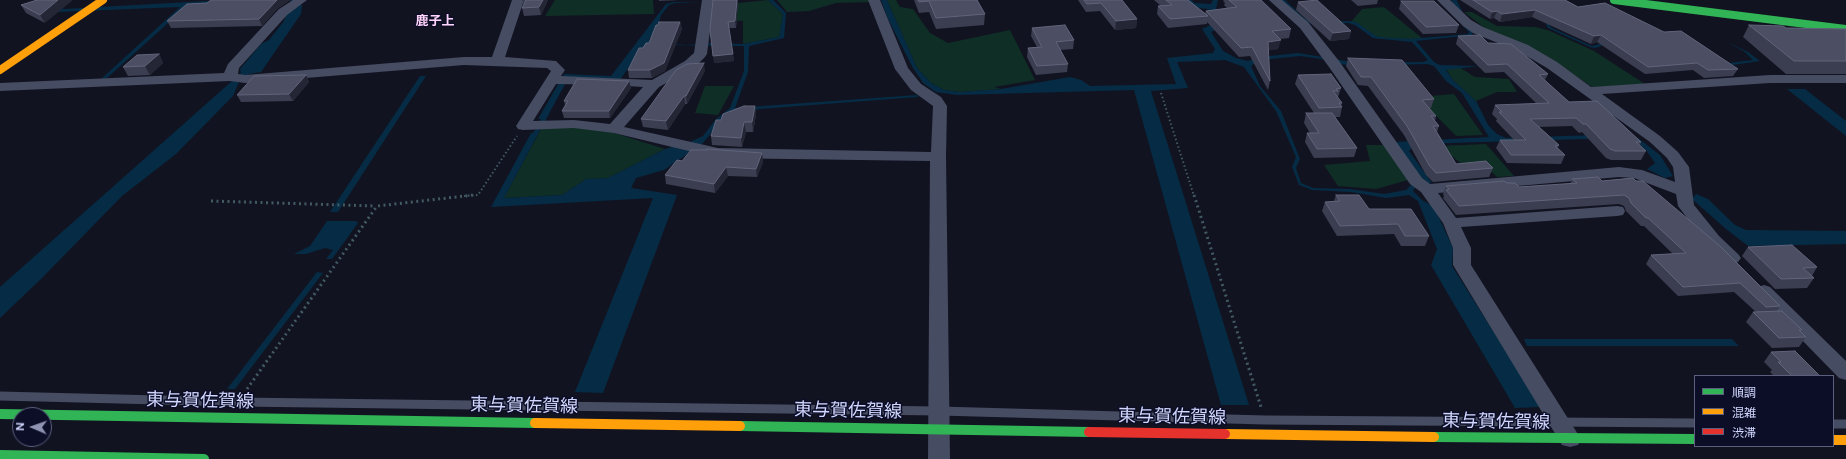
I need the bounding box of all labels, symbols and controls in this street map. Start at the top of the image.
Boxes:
district label: 鹿子上 [416,13,454,29]
legend [1694,375,1834,447]
text: 順調 [1732,386,1756,400]
street label: 東与賀佐賀線 [146,389,254,413]
street label: 東与賀佐賀線 [470,394,578,418]
street label: 東与賀佐賀線 [794,399,902,423]
street label: 東与賀佐賀線 [1118,405,1226,429]
text: 混雑 [1732,406,1756,420]
north arrow [12,407,52,447]
street label: 東与賀佐賀線 [1442,410,1550,434]
text: N [14,422,27,431]
text: 渋滞 [1732,426,1756,440]

